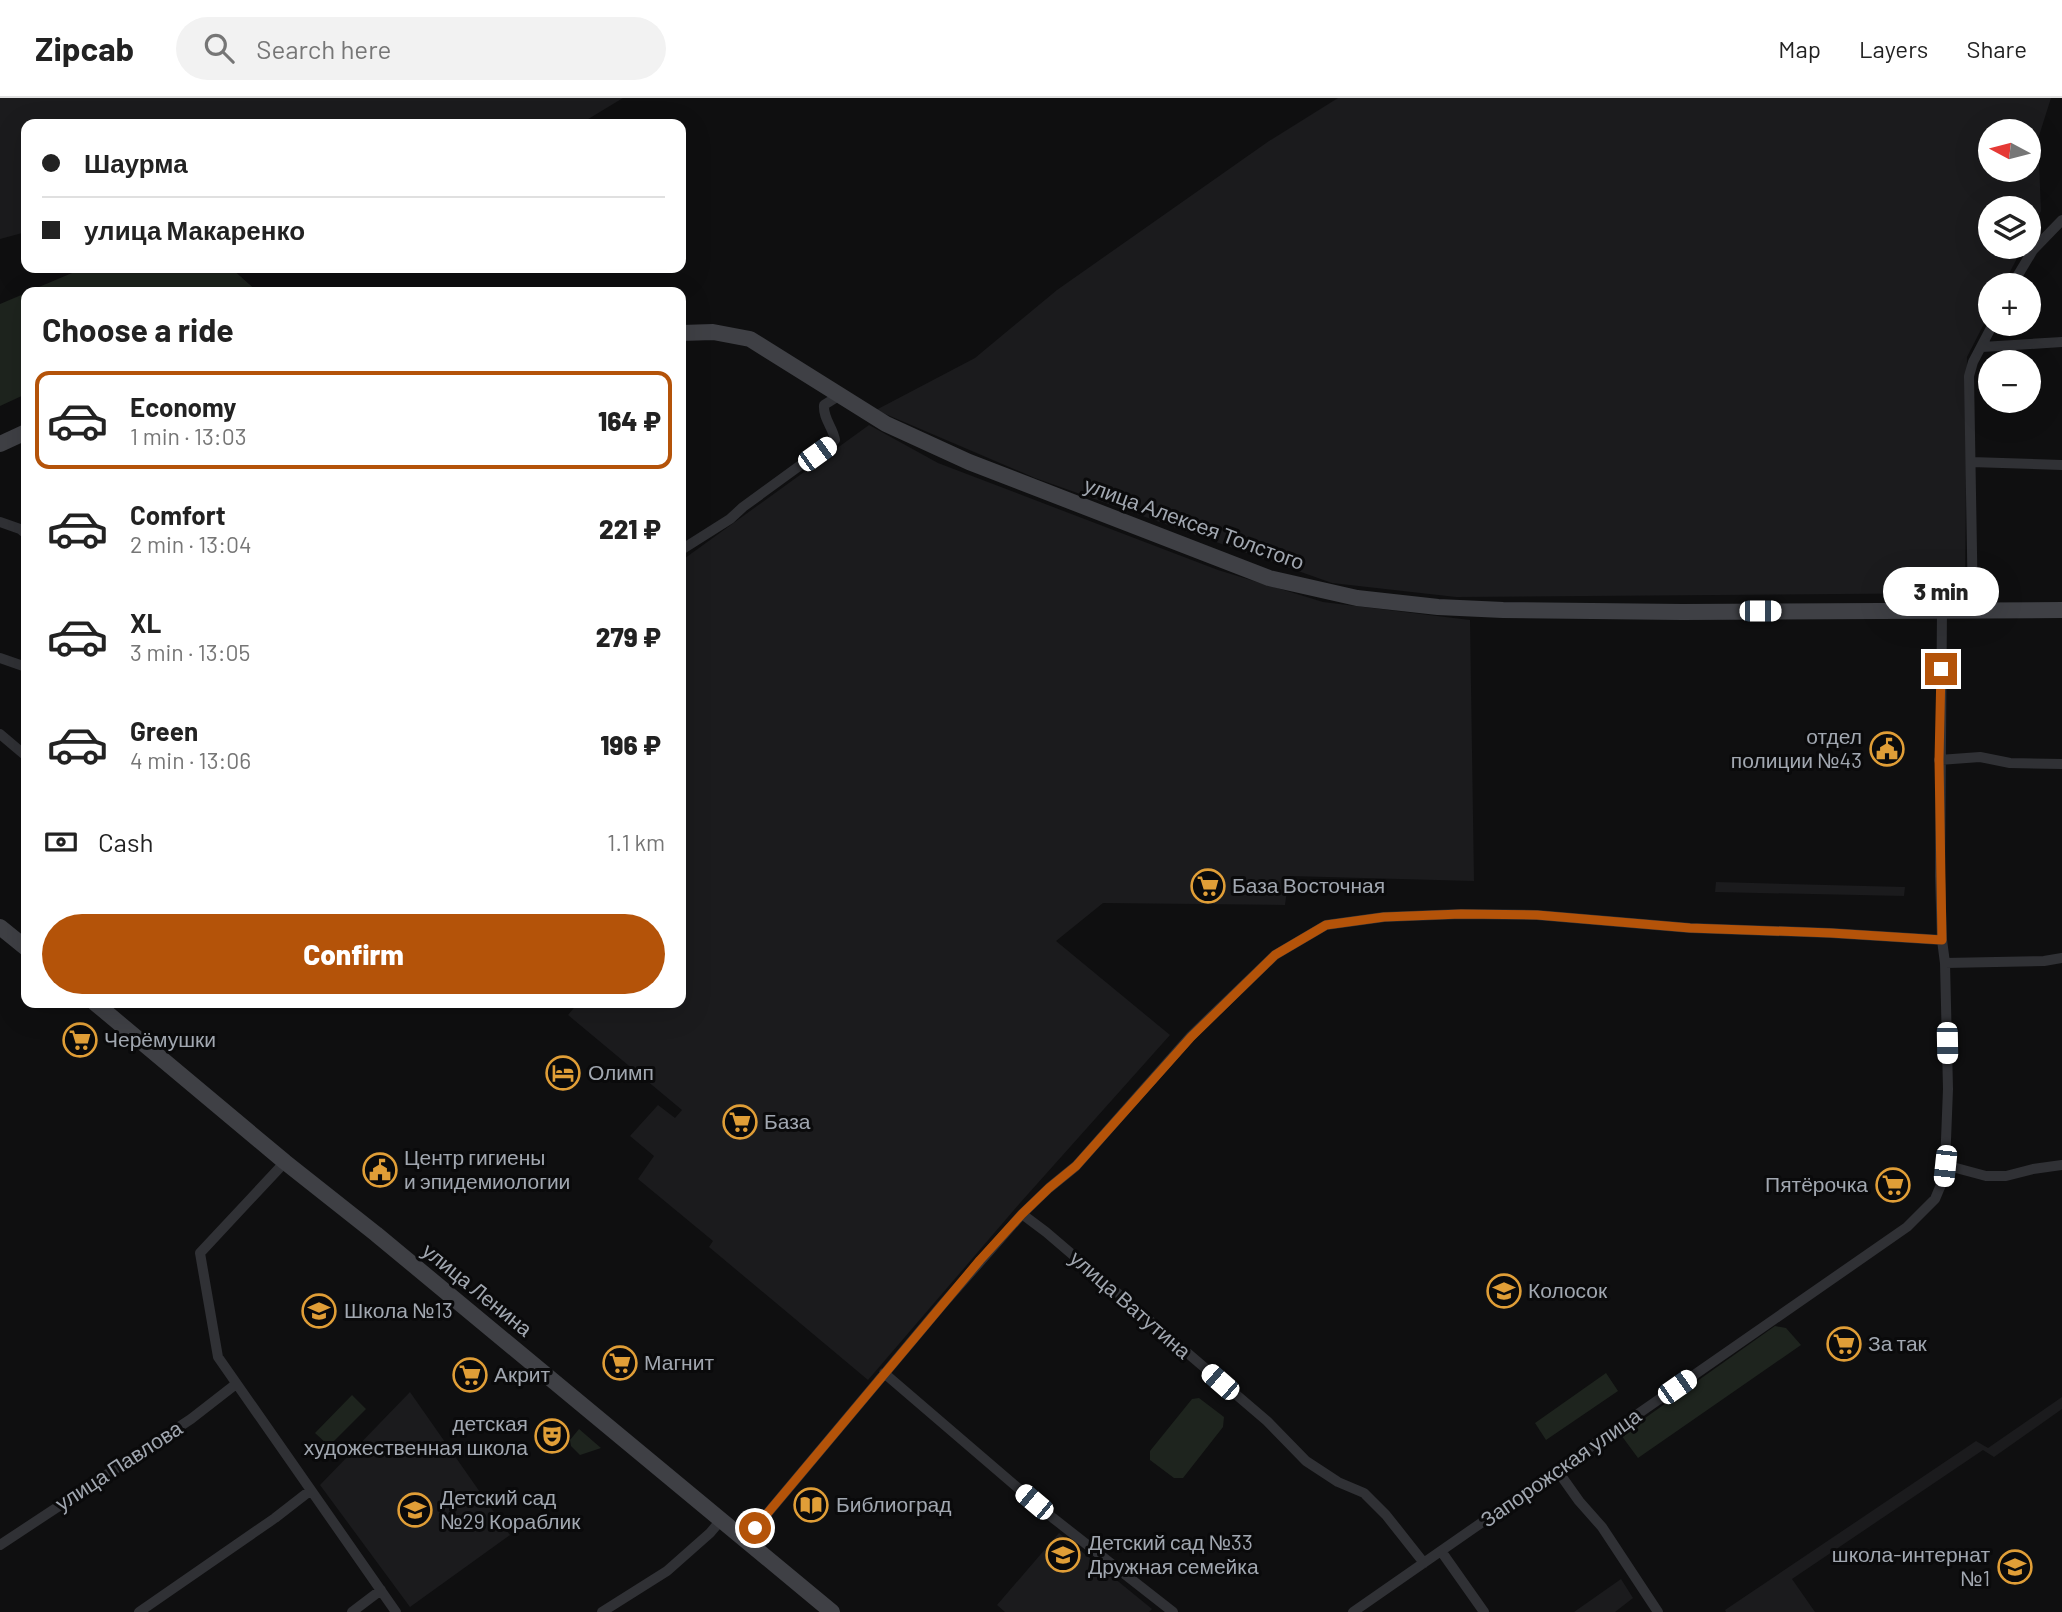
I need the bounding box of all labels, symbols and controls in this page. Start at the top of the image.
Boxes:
search box [176,17,666,80]
text: Zipcab [35,28,134,68]
icon: search [200,29,238,67]
text: Search here [256,33,391,64]
text: Map [1778,34,1821,63]
text: Layers [1859,34,1928,63]
text: Share [1966,34,2027,63]
north arrow [1978,119,2040,182]
map controls [1978,119,2041,413]
text: Шаурма [84,147,188,178]
button: layers [1978,196,2041,259]
text: улица Макаренко [84,214,305,245]
button: + [1978,273,2041,336]
text: Choose a ride [42,310,234,348]
button: − [1978,350,2041,413]
icon: car [46,389,109,452]
text: Economy [130,391,236,422]
text: 164 ₽ [598,405,661,436]
text: 1 min · 13:03 [130,422,247,450]
car [794,433,841,475]
street label: улица Алексея Толстого [1081,471,1308,574]
icon: car [46,497,109,560]
text: Comfort [130,499,226,530]
text: 221 ₽ [599,513,661,544]
text: 2 min · 13:04 [130,530,252,558]
callout: 3 min [1883,568,1999,616]
text: 3 min [1913,577,1969,605]
car [1740,601,1782,622]
icon: car [46,605,109,668]
text: XL [130,607,161,638]
text: 279 ₽ [596,621,661,652]
text: 3 min · 13:05 [130,638,250,666]
route end [1925,653,1957,685]
icon: car [46,713,109,776]
text: Green [130,715,198,746]
place label: отдел полиции №43 [1731,723,1862,772]
text: 196 ₽ [600,729,661,760]
public building icon: отдел полиции №43 [1868,730,1906,768]
text: 4 min · 13:06 [130,746,251,774]
icon: cash [42,823,80,861]
text: Cash [98,826,153,857]
text: 1.1 km [607,828,665,856]
supermarket icon: База Восточная [1189,867,1227,905]
place label: База Восточная [1232,872,1385,897]
button: Confirm [42,914,665,994]
supermarket icon: Черёмушки [61,1021,99,1059]
car [1937,1022,1958,1064]
place label: Черёмушки [104,1026,216,1051]
hotel icon: Олимп [544,1054,582,1092]
place label: Олимп [588,1059,654,1084]
supermarket icon: База [721,1103,759,1141]
place label: База [764,1108,811,1133]
place label: Центр гигиены и эпидемиологии [404,1144,570,1193]
car [1933,1144,1958,1188]
public building icon: Центр гигиены и эпидемиологии [361,1151,399,1189]
supermarket icon: Пятёрочка [1874,1166,1912,1204]
place label: Пятёрочка [1765,1171,1868,1196]
street label: улица Ленина [418,1237,538,1341]
street label: улица Ватутина [1065,1245,1197,1363]
school or university icon: Колосок [1485,1272,1523,1310]
place label: Колосок [1528,1277,1608,1302]
school or university icon: Школа №13 [300,1292,338,1330]
place label: Школа №13 [344,1297,453,1322]
supermarket icon: За так [1825,1325,1863,1363]
place label: За так [1868,1330,1928,1355]
supermarket icon: Магнит [601,1344,639,1382]
place label: Магнит [644,1349,714,1374]
supermarket icon: Акрит [451,1356,489,1394]
car [1198,1360,1243,1404]
place label: Акрит [494,1361,551,1386]
car [1654,1366,1701,1408]
street label: Запорожская улица [1475,1402,1645,1531]
place label: детская художественная школа [304,1410,528,1459]
street label: улица Павлова [50,1414,187,1515]
theatre icon: детская художественная школа [533,1417,571,1455]
car [1012,1480,1057,1524]
place label: Детский сад №29 Кораблик [440,1484,581,1533]
library icon: Библиоград [792,1486,830,1524]
school or university icon: Детский сад №29 Кораблик [396,1491,434,1529]
place label: Библиоград [836,1491,952,1516]
route start [739,1512,771,1544]
place label: Детский сад №33 Дружная семейка [1088,1529,1259,1578]
school or university icon: Детский сад №33 Дружная семейка [1044,1536,1082,1574]
place label: школа-интернат №1 [1832,1541,1990,1590]
school or university icon: школа-интернат №1 [1996,1548,2034,1586]

